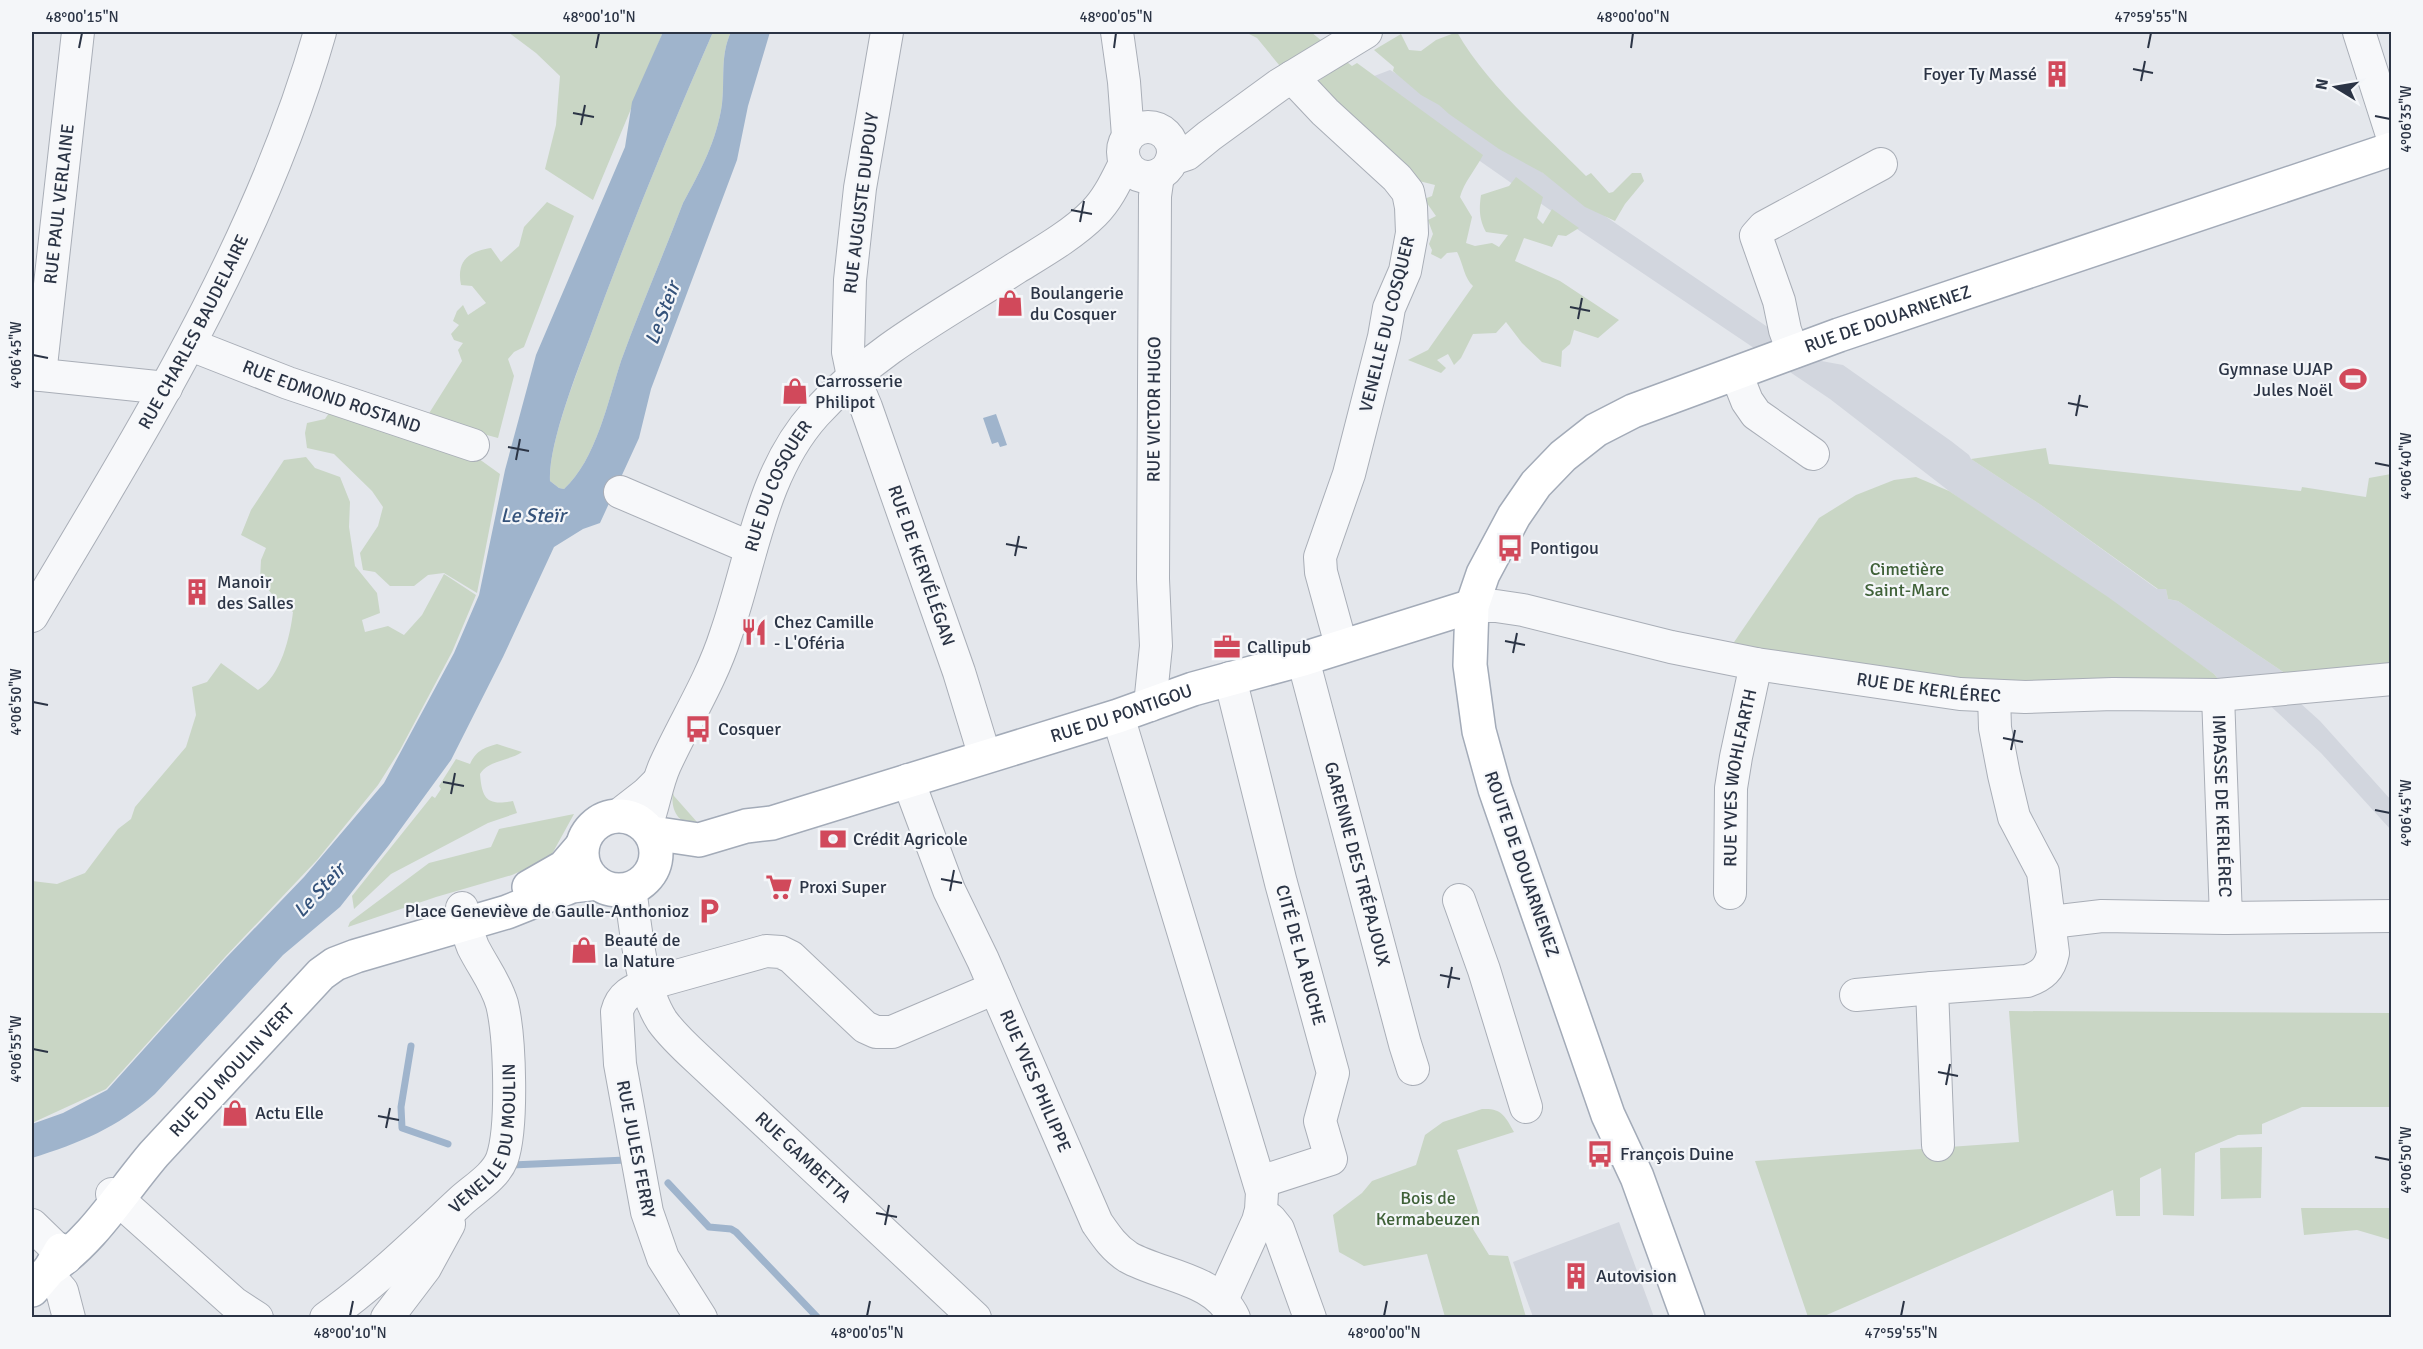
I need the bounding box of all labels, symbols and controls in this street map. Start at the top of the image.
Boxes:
text: 48°00'15"N [45,8,119,26]
text: 48°00'10"N [562,8,636,26]
text: 48°00'05"N [1079,8,1153,26]
text: 48°00'00"N [1596,8,1670,26]
text: 47°59'55"N [2114,8,2188,26]
north arrow [2306,57,2366,117]
building icon: Foyer Ty Massé [2042,59,2072,89]
place label: Foyer Ty Massé [1923,63,2037,85]
text: N [2311,77,2333,92]
text: 4°06'35"W [2397,85,2415,153]
street label: RUE AUGUSTE DUPOUY [839,111,883,295]
street label: RUE PAUL VERLAINE [39,123,79,285]
street label: RUE CHARLES BAUDELAIRE [133,231,253,433]
street label: VENELLE DU COSQUER [1354,234,1420,414]
water label: Le Steir [639,276,687,348]
street label: RUE DE DOUARNENEZ [1801,280,1974,358]
place label: Boulangerie du Cosquer [1030,282,1124,325]
shop icon: Boulangerie du Cosquer [995,288,1025,318]
text: 4°06'45"W [7,321,25,389]
street label: RUE VICTOR HUGO [1143,336,1165,482]
street label: RUE EDMOND ROSTAND [239,355,424,438]
place label: Gymnase UJAP Jules Noël [2218,358,2333,401]
sports icon: Gymnase UJAP Jules Noël [2338,364,2368,394]
place label: Carrosserie Philipot [815,370,903,413]
shop icon: Carrosserie Philipot [780,376,810,406]
street label: RUE DU COSQUER [740,416,817,554]
text: 4°06'40"W [2397,432,2415,500]
street label: RUE DE KERVÉLÉGAN [883,482,960,649]
water label: Le Steïr [500,503,568,528]
bus stop icon: Pontigou [1495,533,1525,563]
place label: Pontigou [1530,537,1599,559]
park label: Cimetière Saint-Marc [1865,558,1949,601]
place label: Manoir des Salles [217,571,294,614]
building icon: Manoir des Salles [182,577,212,607]
place label: Chez Camille - L'Oféria [774,611,874,654]
restaurant icon: Chez Camille - L'Oféria [739,617,769,647]
office icon: Callipub [1212,632,1242,662]
place label: Callipub [1247,636,1311,658]
text: 4°06'50"W [7,668,25,736]
street label: RUE DE KERLÉREC [1855,668,2002,707]
street label: RUE DU PONTIGOU [1048,679,1195,747]
street label: RUE YVES WOHLFARTH [1719,687,1761,867]
bus stop icon: Cosquer [683,714,713,744]
street label: IMPASSE DE KERLÉREC [2208,714,2236,898]
place label: Cosquer [718,718,781,740]
street label: GARENNE DES TRÉPAJOUX [1320,759,1395,969]
street label: ROUTE DE DOUARNENEZ [1480,768,1564,960]
text: 4°06'45"W [2397,779,2415,847]
bank icon: Crédit Agricole [818,824,848,854]
place label: Crédit Agricole [853,828,968,850]
water label: Le Steir [288,856,352,923]
supermarket icon: Proxi Super [764,872,794,902]
place label: Proxi Super [799,876,887,898]
street label: CITÉ DE LA RUCHE [1271,882,1330,1028]
parking icon: Place Geneviève de Gaulle-Anthonioz [694,896,724,926]
place label: Place Geneviève de Gaulle-Anthonioz [405,900,689,922]
place label: Beauté de la Nature [604,929,681,972]
shop icon: Beauté de la Nature [569,935,599,965]
street label: RUE DU MOULIN VERT [165,999,299,1141]
street label: RUE YVES PHILIPPE [995,1006,1076,1156]
text: 4°06'55"W [7,1015,25,1083]
street label: VENELLE DU MOULIN [444,1063,520,1218]
street label: RUE JULES FERRY [612,1078,660,1220]
shop icon: Actu Elle [220,1098,250,1128]
place label: Actu Elle [255,1102,324,1124]
street label: RUE GAMBETTA [751,1107,856,1207]
text: 4°06'50"W [2397,1126,2415,1194]
bus stop icon: François Duine [1585,1139,1615,1169]
place label: François Duine [1620,1143,1734,1165]
park label: Bois de Kermabeuzen [1376,1187,1480,1230]
building icon: Autovision [1561,1261,1591,1291]
place label: Autovision [1596,1265,1677,1287]
text: 48°00'10"N [313,1324,387,1342]
text: 48°00'05"N [830,1324,904,1342]
text: 48°00'00"N [1347,1324,1421,1342]
text: 47°59'55"N [1864,1324,1938,1342]

